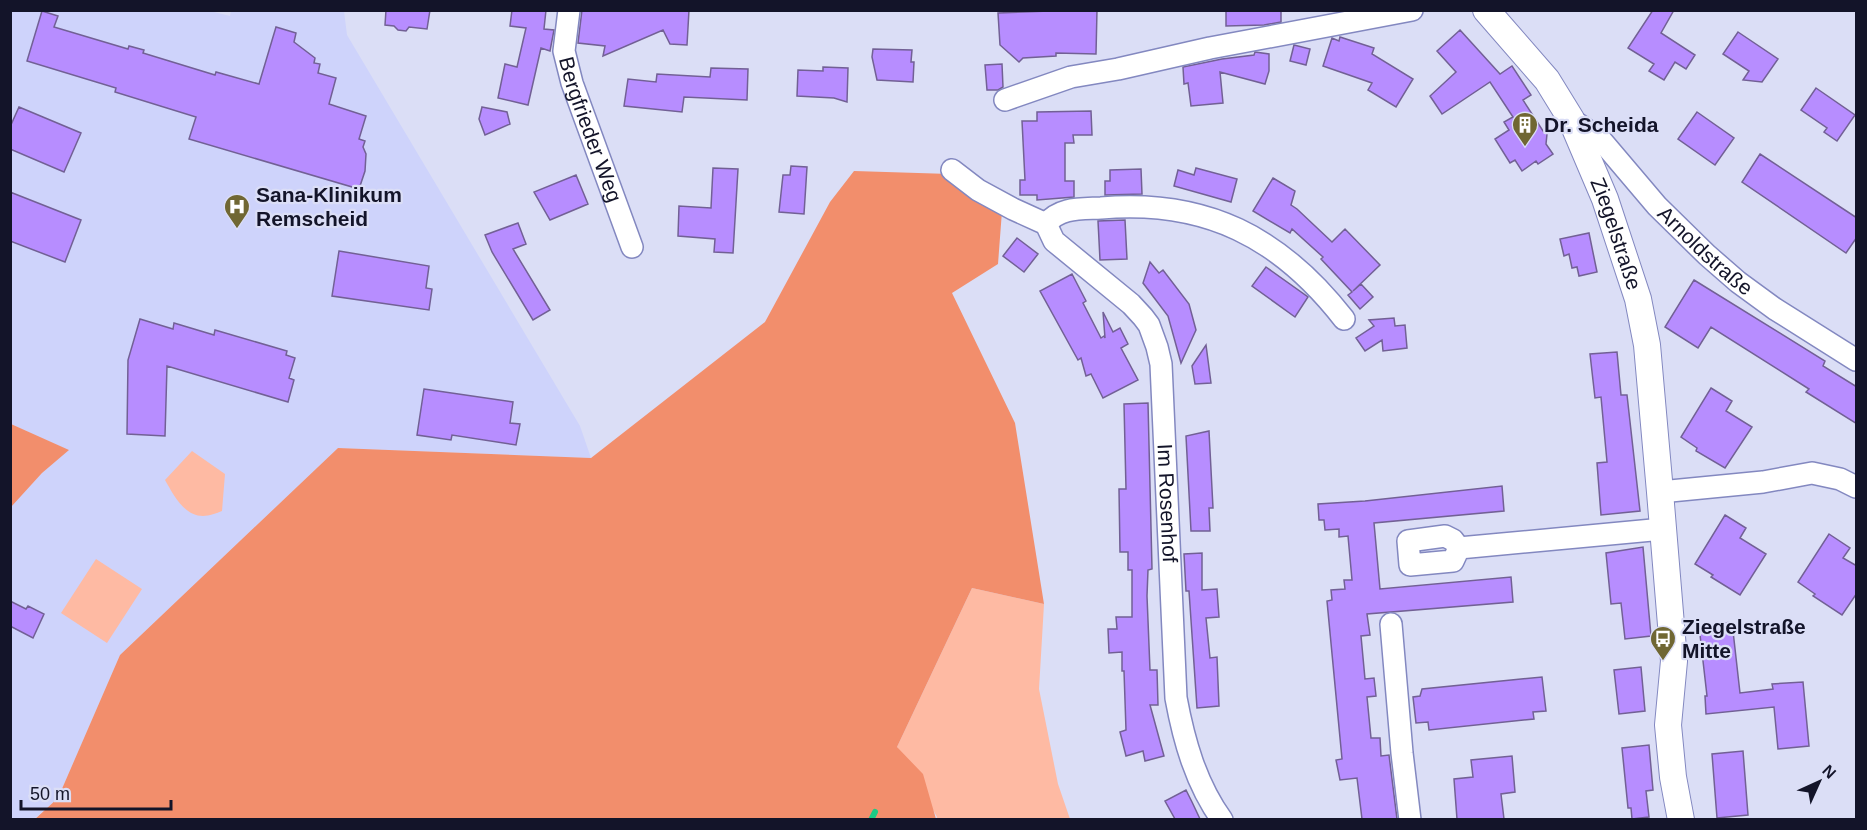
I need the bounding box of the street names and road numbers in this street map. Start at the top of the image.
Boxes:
street label: Bergfrieder Weg [555,54,627,205]
street label: Ziegelstraße [1586,174,1646,292]
street label: Arnoldstraße [1653,201,1757,300]
street label: Im Rosenhof [1154,443,1182,563]

